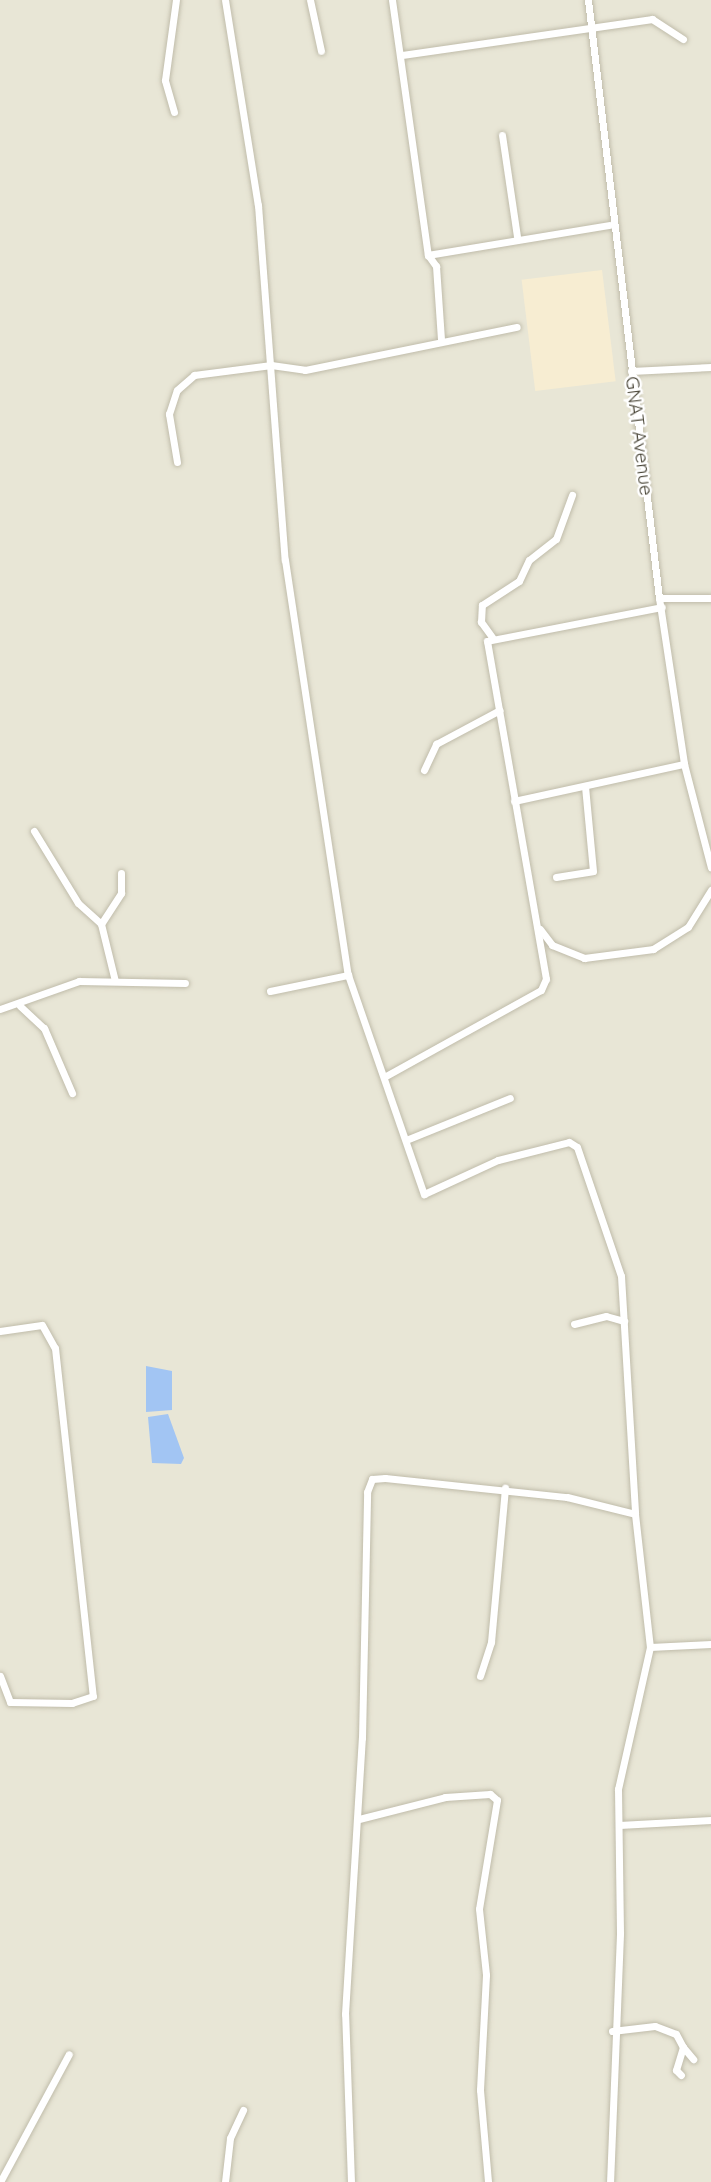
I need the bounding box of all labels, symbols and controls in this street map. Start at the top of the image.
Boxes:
street label: GNAT Avenue [620,375,658,497]

